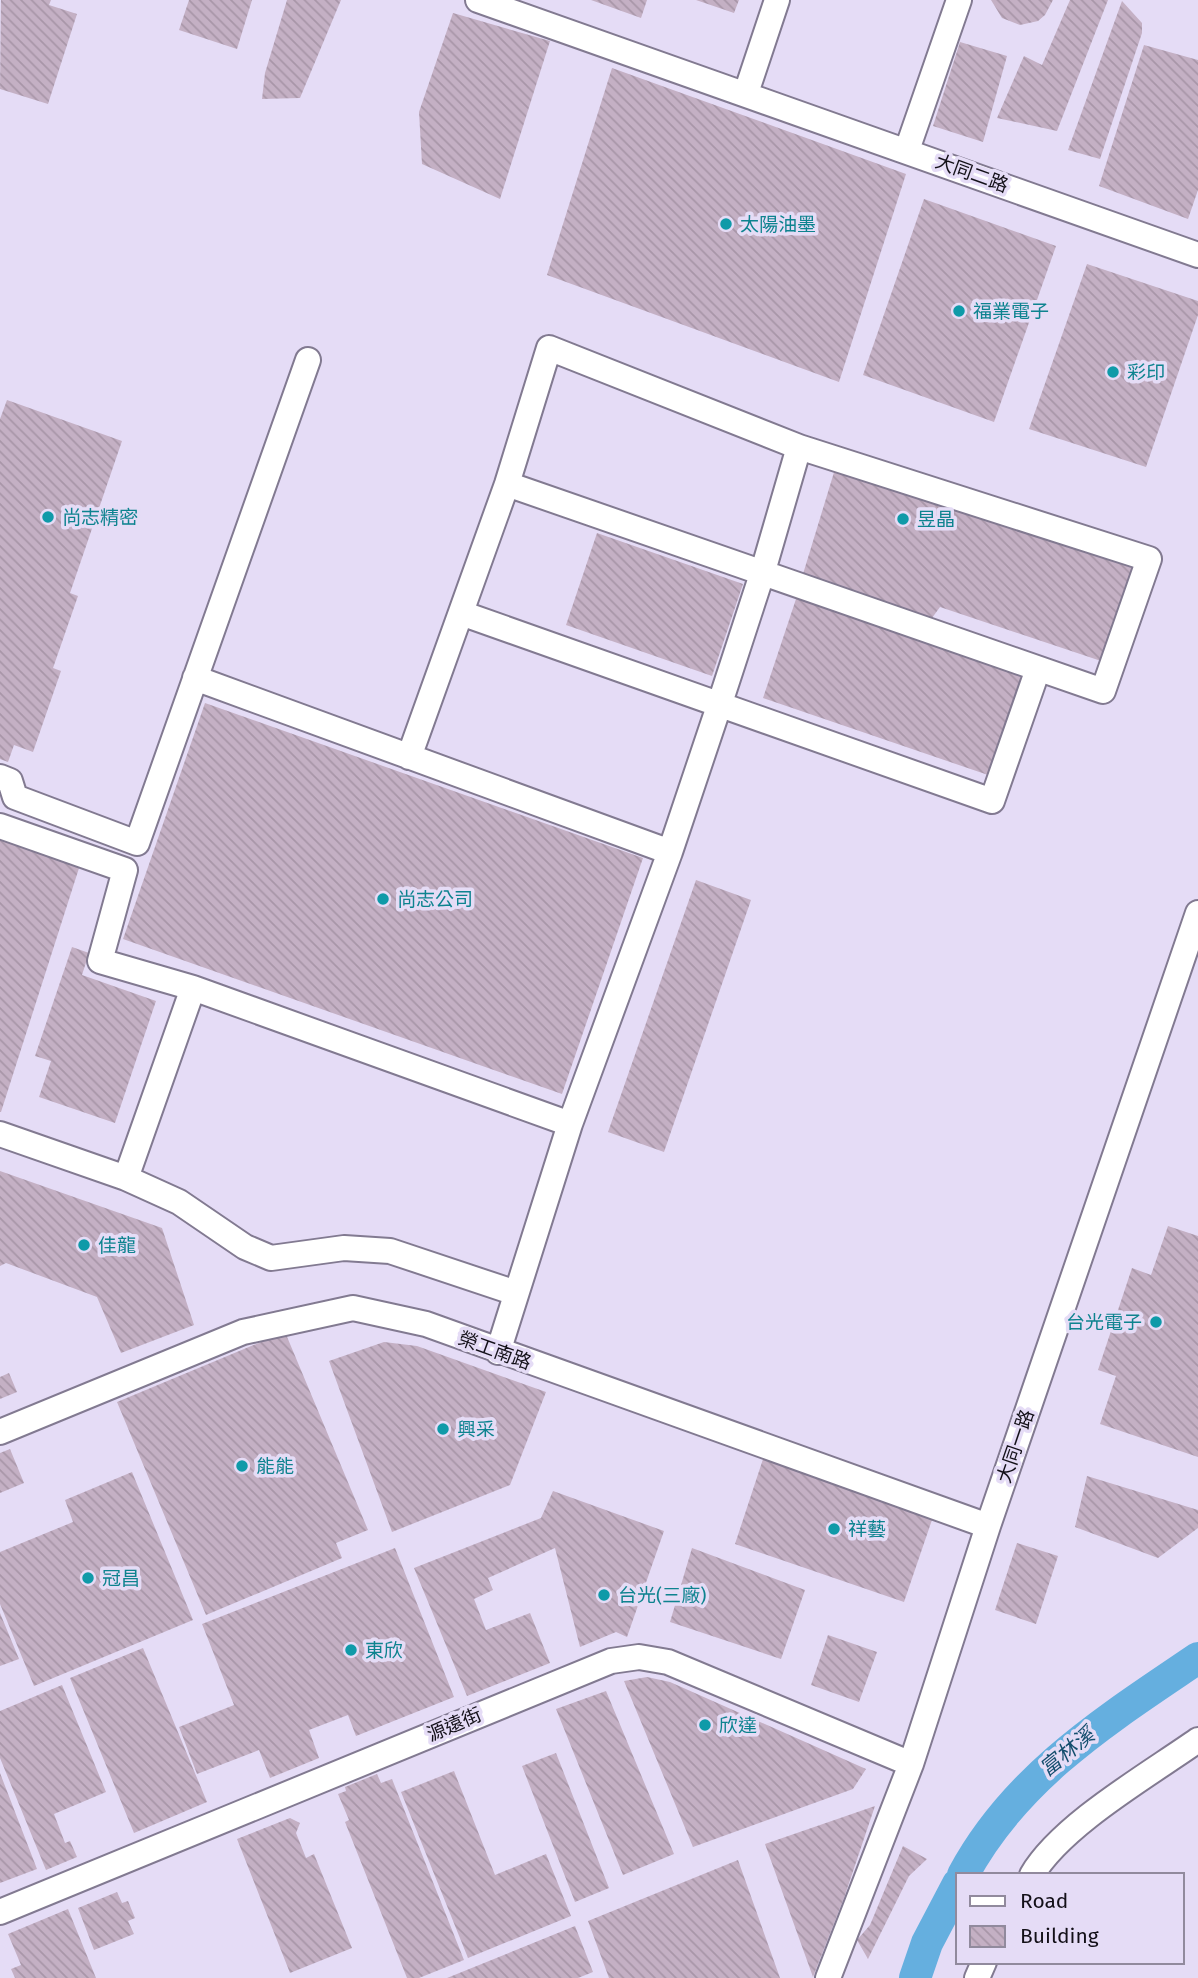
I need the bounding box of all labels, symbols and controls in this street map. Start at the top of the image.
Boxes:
street label: 大同二路 [932,150,1011,197]
place label: 太陽油墨 [740,213,816,236]
marker: 太陽油墨 [718,216,734,232]
place label: 福業電子 [973,300,1049,323]
marker: 福業電子 [951,303,967,319]
place label: 彩印 [1127,361,1165,384]
marker: 彩印 [1105,364,1121,380]
place label: 尚志精密 [62,506,138,529]
place label: 昱晶 [917,508,955,531]
marker: 尚志精密 [40,509,56,525]
marker: 昱晶 [895,511,911,527]
place label: 尚志公司 [397,888,473,911]
marker: 尚志公司 [375,891,391,907]
place label: 佳龍 [98,1234,136,1257]
marker: 佳龍 [76,1237,92,1253]
place label: 台光電子 [1066,1311,1142,1334]
marker: 台光電子 [1148,1314,1164,1330]
street label: 榮工南路 [455,1327,534,1374]
street label: 大同一路 [992,1406,1039,1486]
place label: 興采 [457,1418,495,1441]
marker: 興采 [435,1421,451,1437]
place label: 能能 [256,1455,294,1478]
marker: 能能 [234,1458,250,1474]
place label: 祥藝 [848,1518,886,1541]
marker: 祥藝 [826,1521,842,1537]
place label: 冠昌 [102,1567,140,1590]
marker: 冠昌 [80,1570,96,1586]
place label: 台光(三廠) [618,1584,706,1607]
marker: 台光(三廠) [596,1587,612,1603]
place label: 東欣 [365,1639,403,1662]
marker: 東欣 [343,1642,359,1658]
street label: 源遠街 [423,1703,485,1746]
place label: 欣達 [719,1714,757,1737]
marker: 欣達 [697,1717,713,1733]
water label: 富林溪 [1034,1720,1102,1782]
legend [956,1873,1184,1964]
text: Road [1020,1888,1068,1914]
text: Building [1020,1923,1099,1949]

